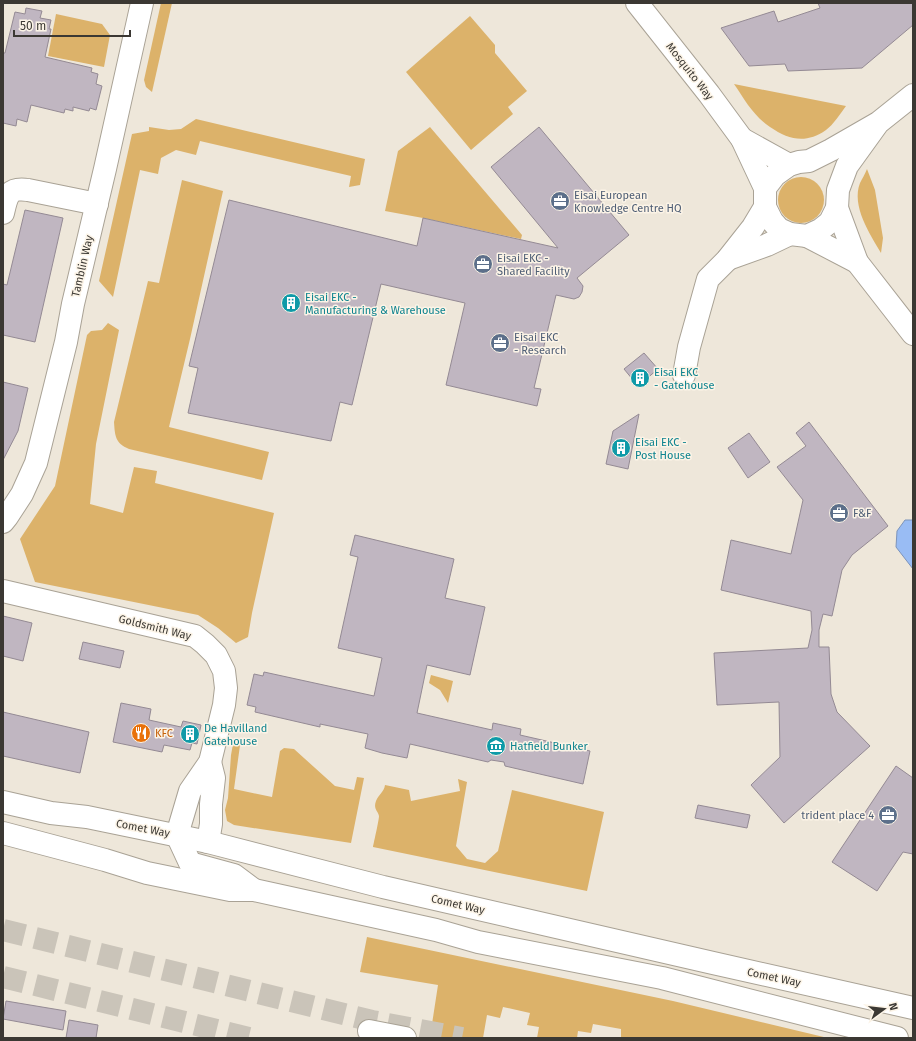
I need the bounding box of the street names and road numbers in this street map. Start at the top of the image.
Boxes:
street label: Mosquito Way [663,40,716,103]
street label: Tamblin Way [69,234,96,298]
street label: Goldsmith Way [117,612,193,643]
street label: Comet Way [115,817,172,840]
street label: Comet Way [430,892,487,917]
street label: Comet Way [746,965,803,990]

